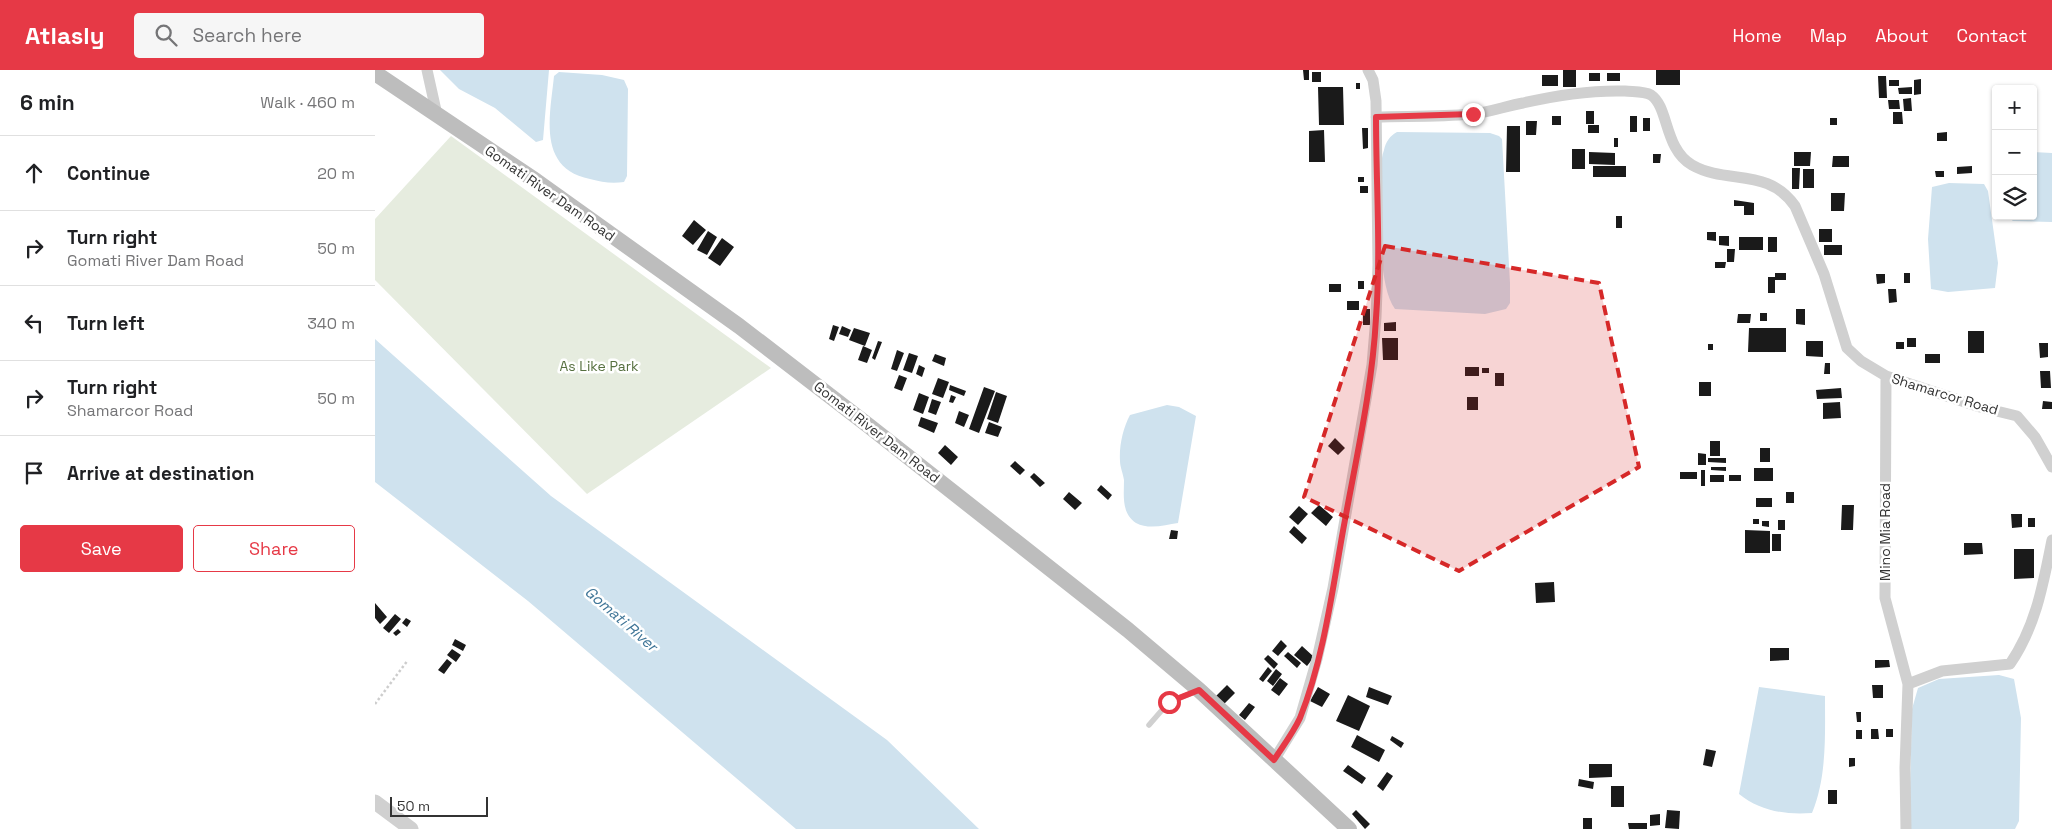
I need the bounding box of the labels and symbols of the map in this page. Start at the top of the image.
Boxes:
route end [1462,103,1485,126]
street label: Gomati River Dam Road [481,141,619,245]
park label: As Like Park [559,357,639,375]
street label: Shamarcor Road [1889,369,2001,419]
street label: Gomati River Dam Road [810,377,944,487]
street label: Mino Mia Road [1876,483,1894,581]
water label: Gomati River [581,582,663,656]
route start [1158,691,1181,714]
scale bar [390,794,487,817]

